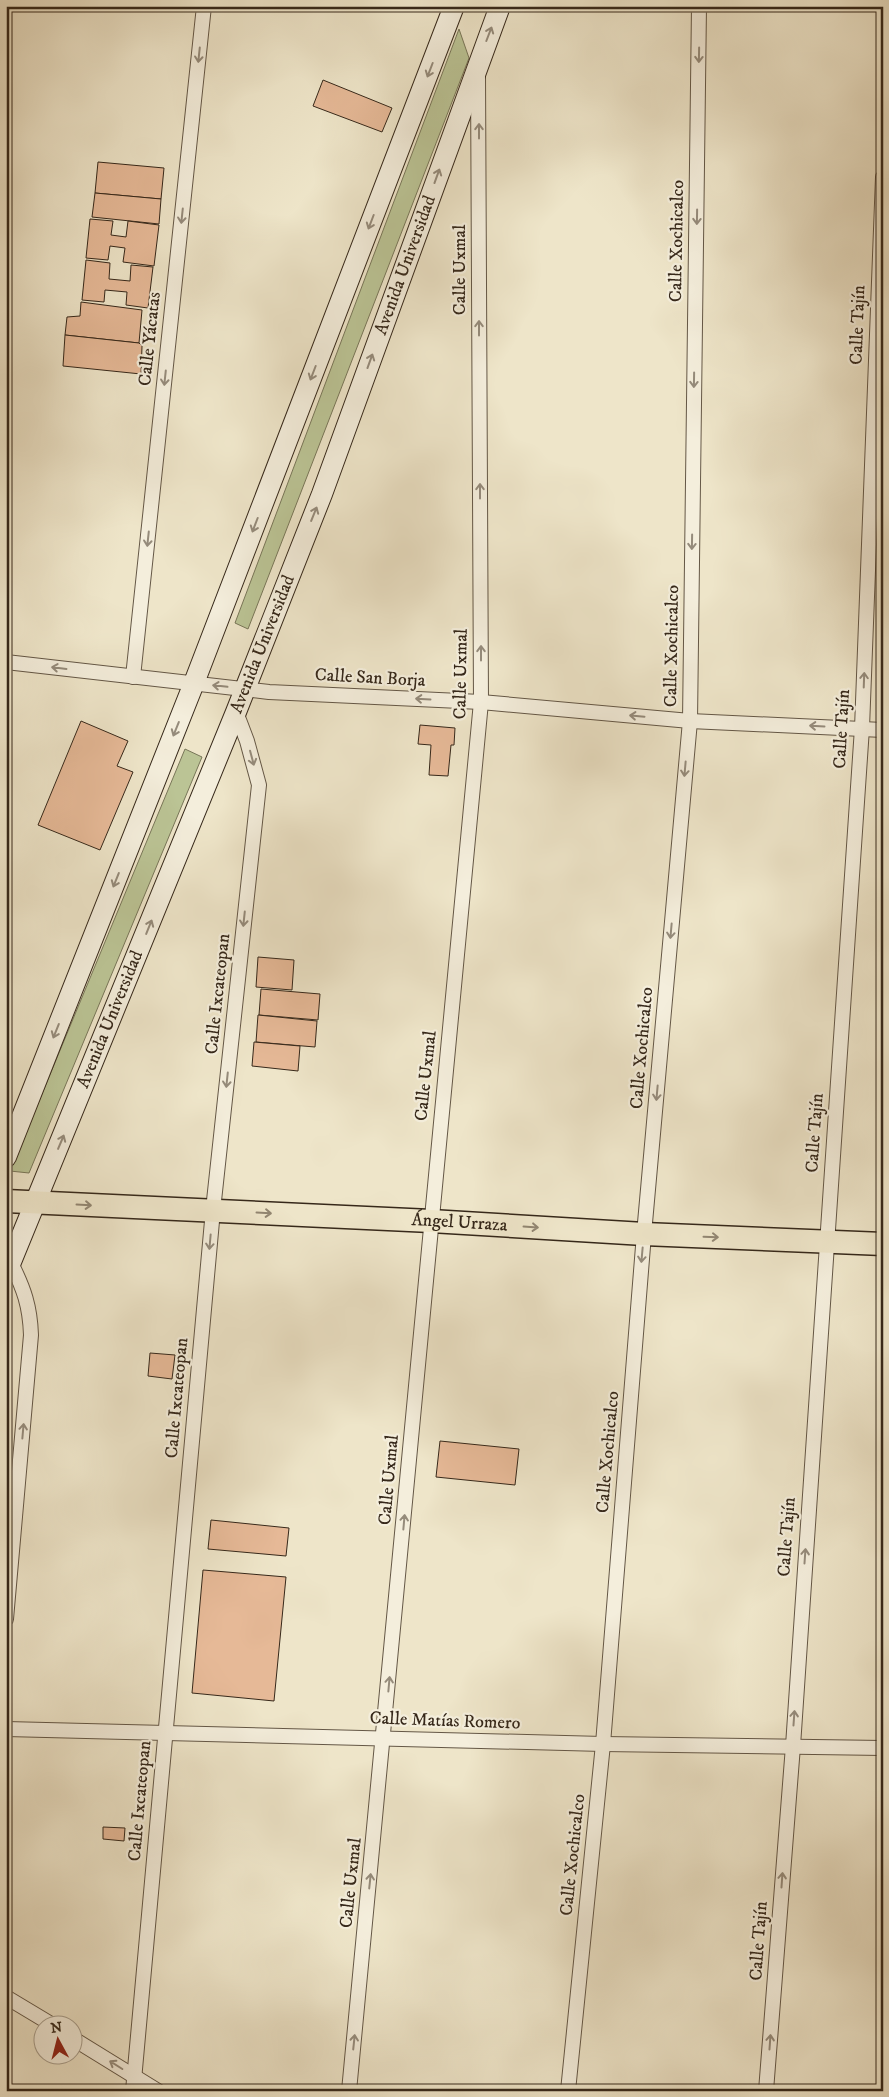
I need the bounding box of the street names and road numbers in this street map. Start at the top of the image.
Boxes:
street label: Calle Xochicalco [665,179,689,302]
street label: Avenida Universidad [370,193,441,338]
street label: Calle Uxmal [449,224,471,315]
street label: Calle Tajín [846,284,870,365]
street label: Calle Yácatas [134,291,166,387]
street label: Avenida Universidad [226,572,300,717]
street label: Calle Xochicalco [660,584,684,707]
street label: Calle Uxmal [449,628,473,720]
street label: Calle San Borja [314,664,426,692]
street label: Calle Tajín [829,688,855,769]
street label: Calle Ixcateopan [201,932,235,1055]
street label: Avenida Universidad [72,947,148,1092]
street label: Calle Xochicalco [626,986,658,1110]
street label: Calle Uxmal [410,1029,442,1122]
street label: Calle Tajín [801,1092,829,1174]
street label: Ángel Urraza [411,1208,509,1237]
street label: Calle Ixcateopan [161,1336,193,1459]
street label: Calle Xochicalco [592,1390,624,1514]
street label: Calle Uxmal [374,1433,404,1526]
street label: Calle Tajín [773,1496,801,1578]
street label: Calle Matías Romero [369,1707,521,1735]
street label: Calle Ixcateopan [124,1739,156,1862]
street label: Calle Xochicalco [556,1793,590,1917]
street label: Calle Uxmal [335,1836,367,1929]
street label: Calle Tajín [745,1900,773,1982]

